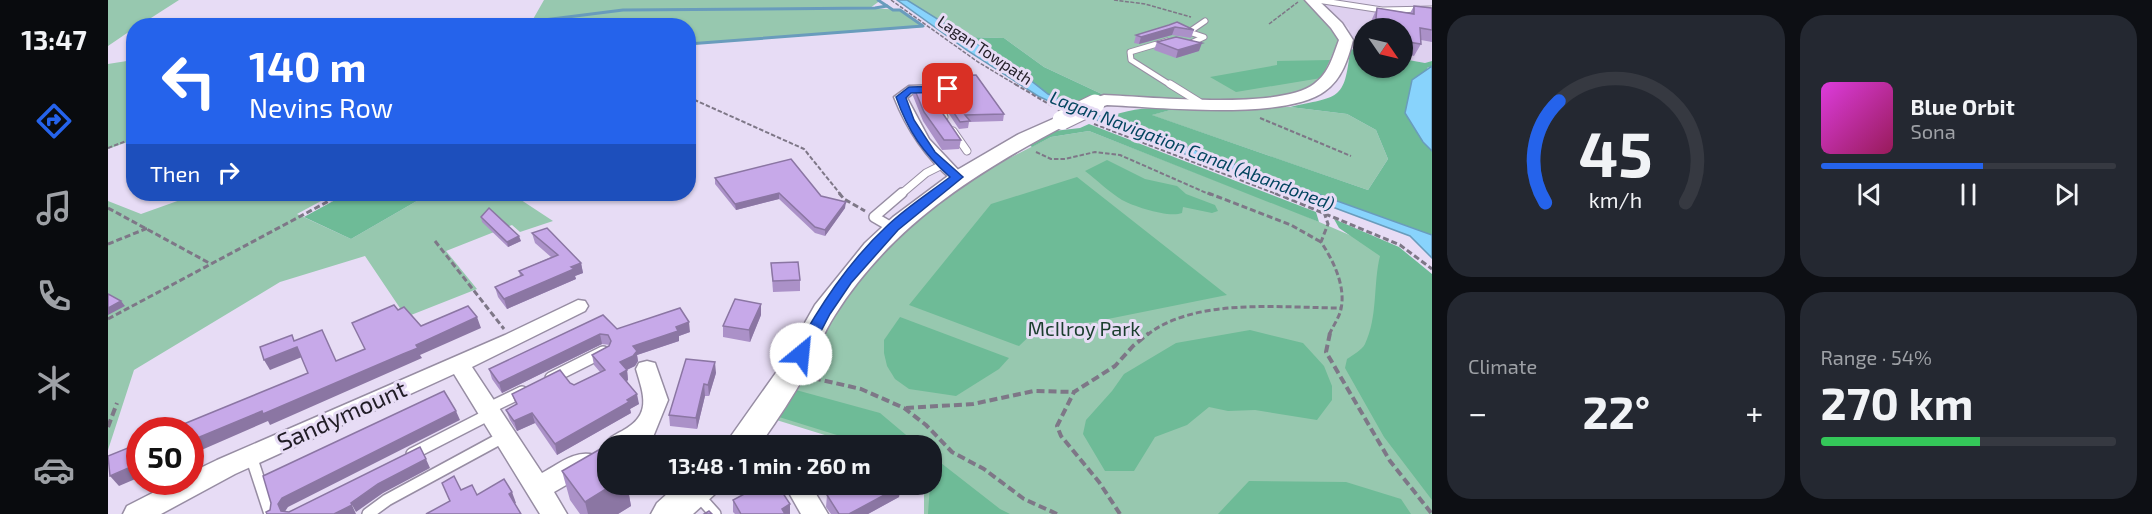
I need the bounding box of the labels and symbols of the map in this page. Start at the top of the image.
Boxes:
street label: Lagan Towpath [934,11,1036,88]
north arrow [1353,18,1413,78]
pin [922,63,973,114]
water label: Lagan Navigation Canal (Abandoned) [1047,86,1338,215]
park label: McIlroy Park [1028,316,1141,340]
position arrow [769,322,833,386]
street label: Sandymount [272,373,411,456]
speed limit sign: 50 [126,417,204,495]

